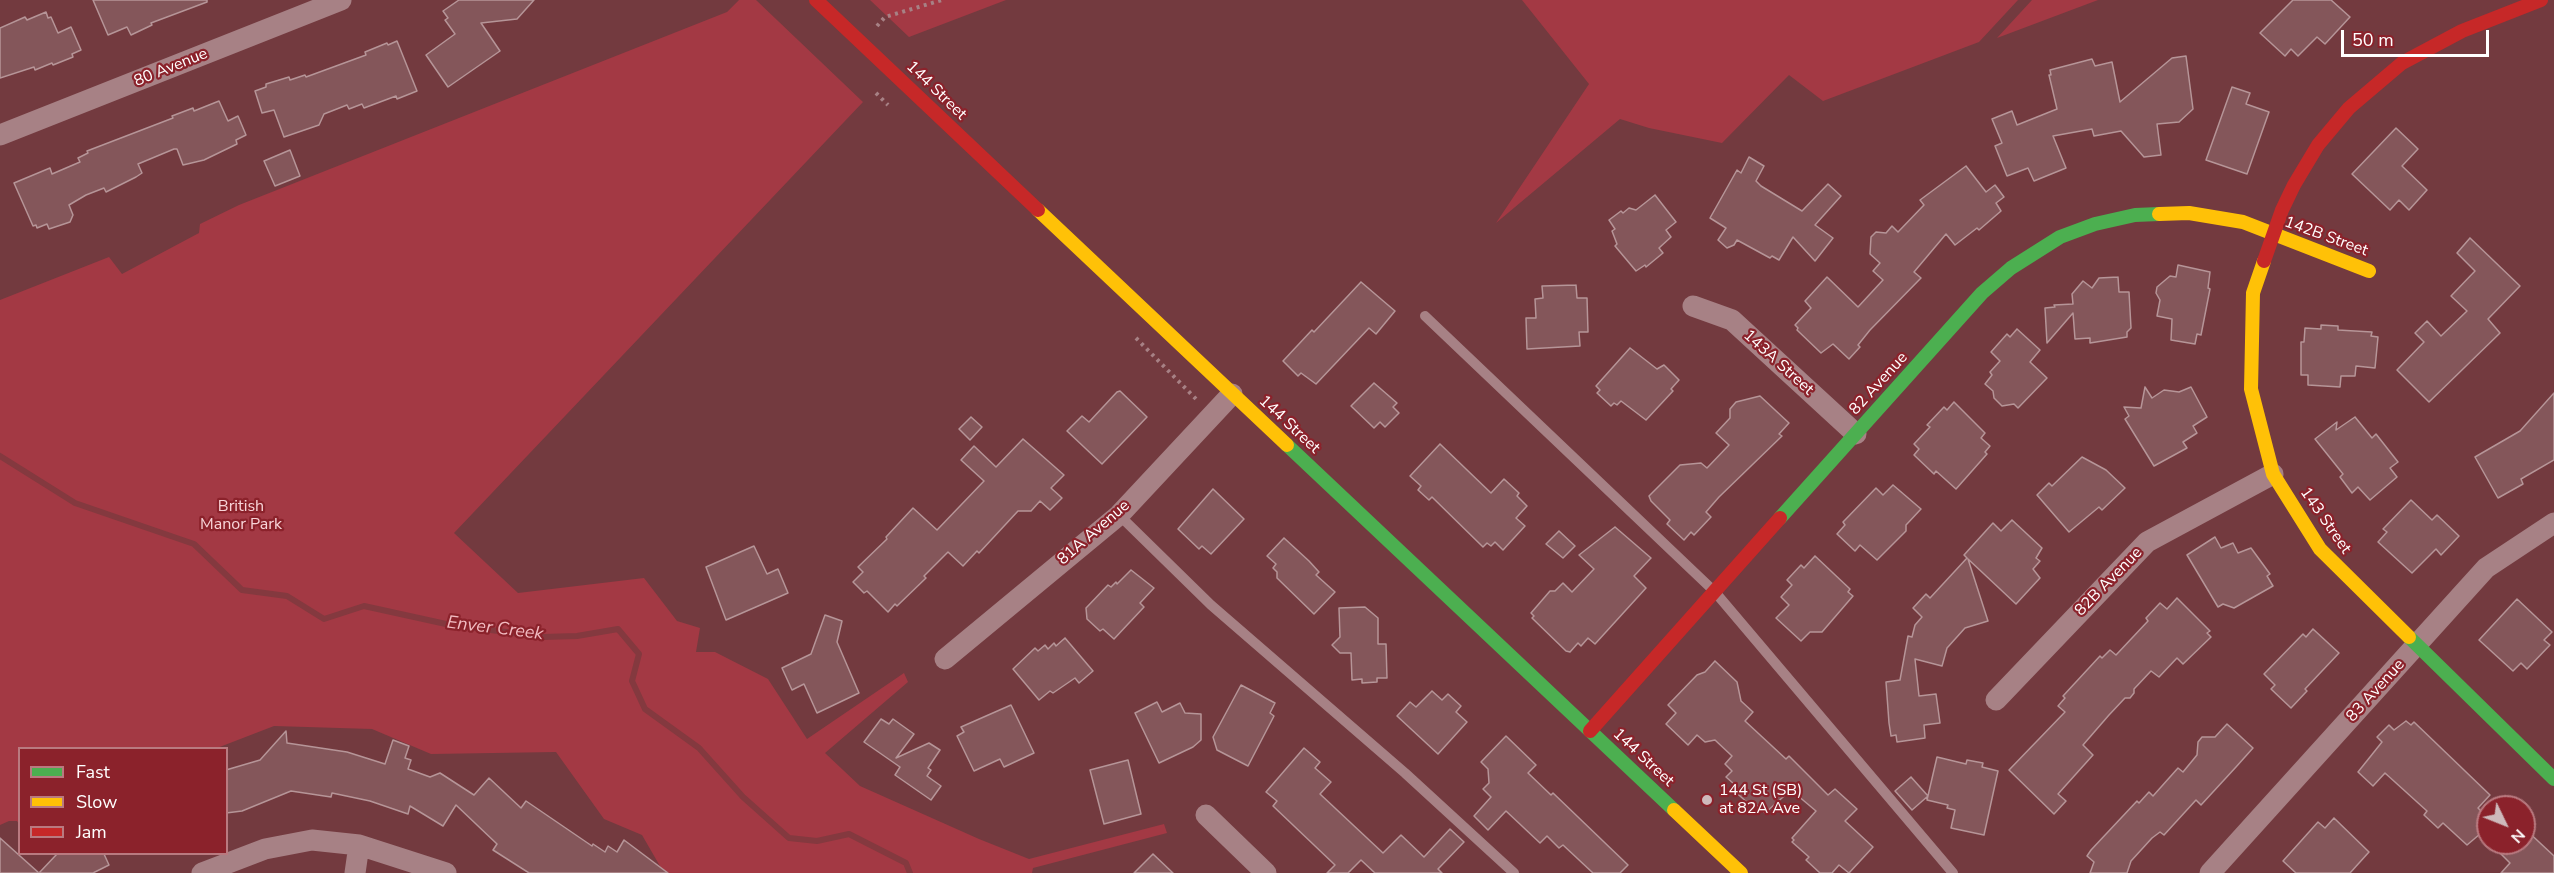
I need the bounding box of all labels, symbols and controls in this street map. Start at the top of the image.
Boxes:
scale bar [2344,18,2492,56]
text: 50 m [2352,28,2394,52]
street label: 80 Avenue [131,45,211,91]
street label: 144 Street [902,58,970,124]
street label: 142B Street [2282,213,2370,261]
street label: 143A Street [1739,326,1817,400]
street label: 82 Avenue [1846,349,1912,419]
street label: 144 Street [1254,392,1324,458]
street label: 143 Street [2295,484,2355,558]
street label: 81A Avenue [1054,496,1134,570]
park label: British Manor Park [200,497,282,535]
street label: 82B Avenue [2071,543,2147,621]
water label: Enver Creek [446,612,544,646]
street label: 83 Avenue [2343,656,2409,726]
street label: 144 Street [1608,725,1678,791]
legend [18,747,228,855]
text: Fast [76,760,110,784]
place label: 144 St (SB) at 82A Ave [1719,781,1802,819]
text: Slow [76,790,117,814]
marker: 144 St (SB) at 82A Ave [1700,793,1714,807]
north arrow [2476,795,2536,855]
text: Jam [76,820,107,844]
text: N [2506,824,2530,848]

